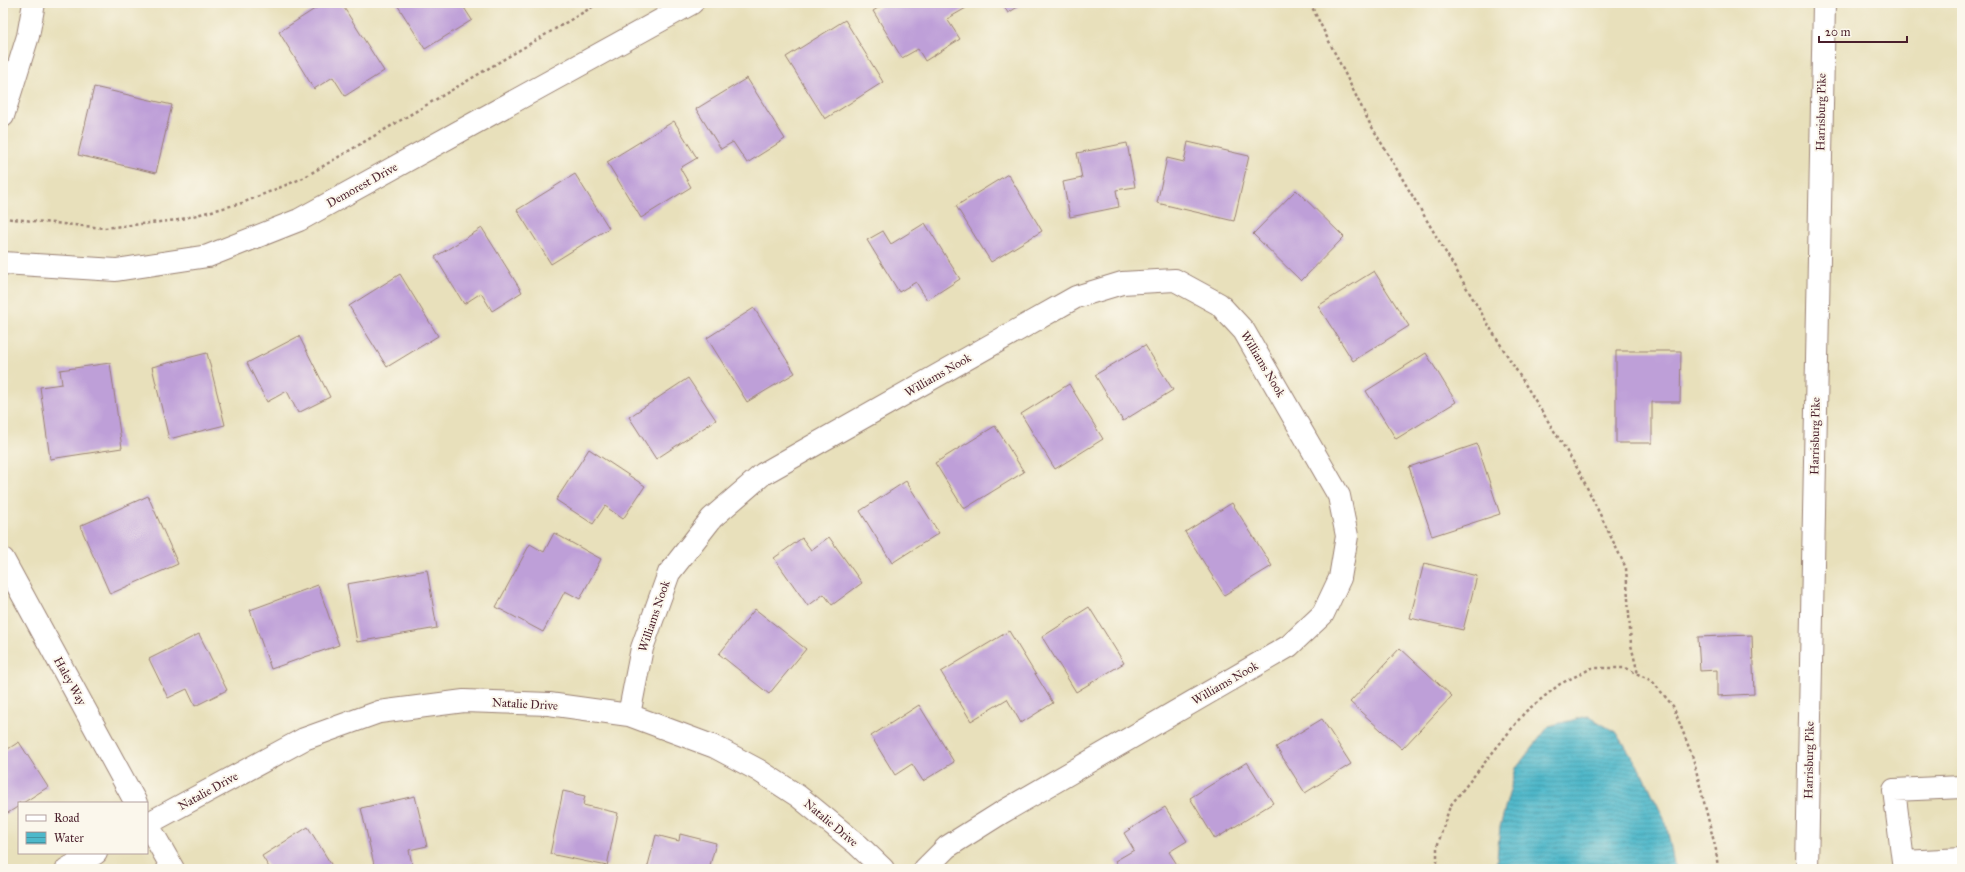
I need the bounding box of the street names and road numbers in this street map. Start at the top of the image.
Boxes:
street label: Harrisburg Pike [1813,73,1830,151]
street label: Demorest Drive [324,160,400,210]
street label: Williams Nook [1238,329,1288,400]
street label: Williams Nook [902,350,974,400]
street label: Harrisburg Pike [1807,397,1824,475]
street label: Williams Nook [635,578,673,653]
street label: Haley Way [51,654,89,708]
street label: Williams Nook [1189,658,1261,708]
street label: Natalie Drive [492,695,558,713]
street label: Harrisburg Pike [1801,721,1818,799]
street label: Natalie Drive [176,769,240,813]
street label: Natalie Drive [801,796,861,850]

